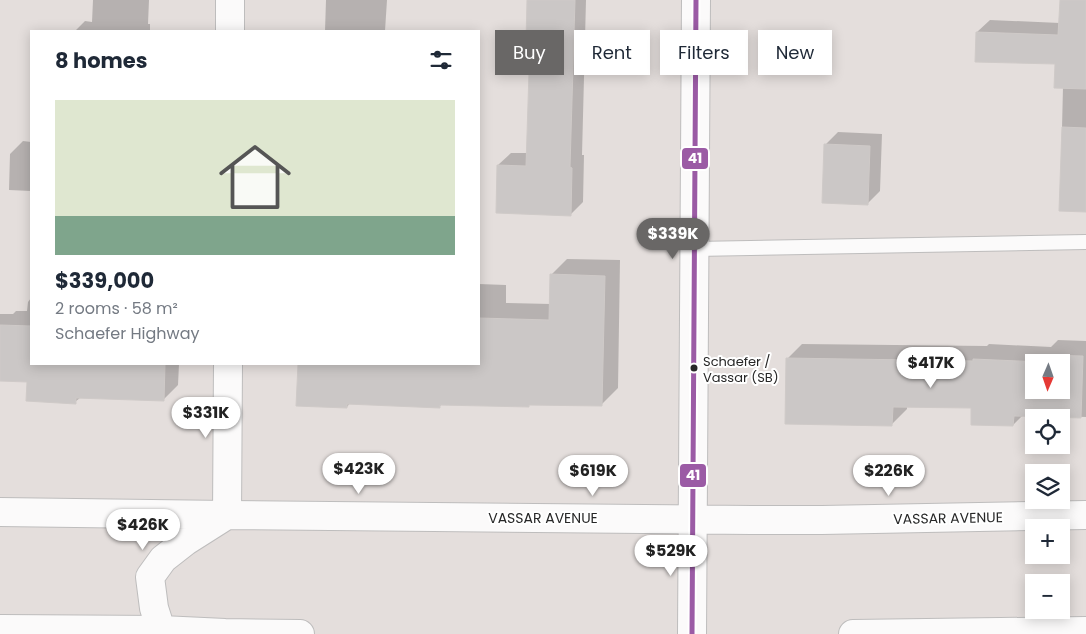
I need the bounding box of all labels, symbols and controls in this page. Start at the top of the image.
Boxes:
chip: Buy [495,30,564,75]
chip: Rent [574,30,650,75]
chip: Filters [660,30,748,75]
chip: New [758,30,832,75]
text: 8 homes [55,46,147,75]
icon: filters [427,46,455,74]
icon: home [210,132,300,222]
line badge: 41 [681,147,709,170]
text: 41 [688,148,702,168]
pin: $339K [638,218,708,260]
text: $339K [648,222,698,245]
text: $339,000 [55,266,154,295]
text: 2 rooms · 58 m² [55,297,178,320]
text: Schaefer Highway [55,322,200,345]
pin: $417K [896,346,966,389]
text: $417K [907,351,955,374]
place label: Schaefer / Vassar (SB) [703,352,779,387]
north arrow [1025,354,1070,399]
map controls [1025,354,1070,619]
marker: Schaefer / Vassar (SB) [689,363,699,373]
pin: $331K [171,396,241,439]
text: $331K [182,401,230,424]
button: locate [1025,409,1070,454]
pin: $423K [324,452,394,495]
pin: $619K [558,454,628,497]
pin: $226K [854,454,924,497]
text: $423K [333,457,385,480]
text: $619K [569,459,617,482]
text: $226K [864,459,914,482]
line badge: 41 [679,463,707,488]
button: layers [1025,464,1070,509]
text: 41 [686,465,700,485]
street label: VASSAR AVENUE [893,507,1003,529]
pin: $426K [108,508,178,551]
street label: VASSAR AVENUE [488,508,598,528]
text: $426K [117,513,169,536]
button: + [1025,519,1070,564]
pin: $529K [636,534,706,577]
text: $529K [645,539,697,562]
button: − [1025,574,1070,619]

